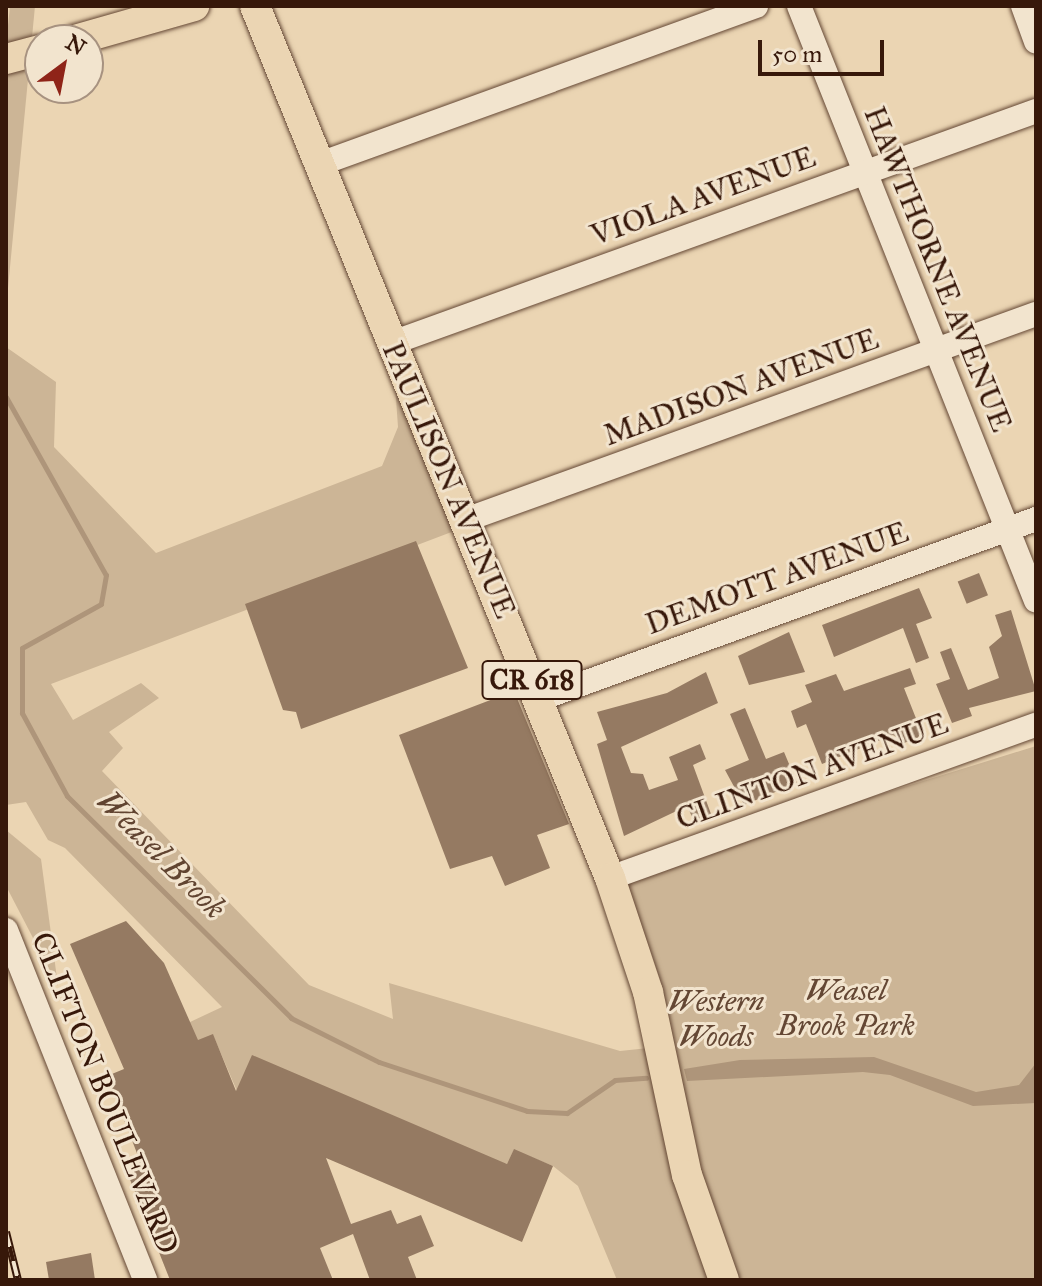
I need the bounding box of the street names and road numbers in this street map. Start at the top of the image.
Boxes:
street label: HAWTHORNE AVENUE [856,101,1020,437]
street label: VIOLA AVENUE [586,139,820,253]
street label: MADISON AVENUE [599,321,883,453]
street label: PAULISON AVENUE [374,336,524,624]
street label: DEMOTT AVENUE [641,514,913,642]
road number: CR 618 [480,656,584,704]
street label: CLINTON AVENUE [671,705,953,837]
street label: CLIFTON BOULEVARD [24,927,186,1259]

